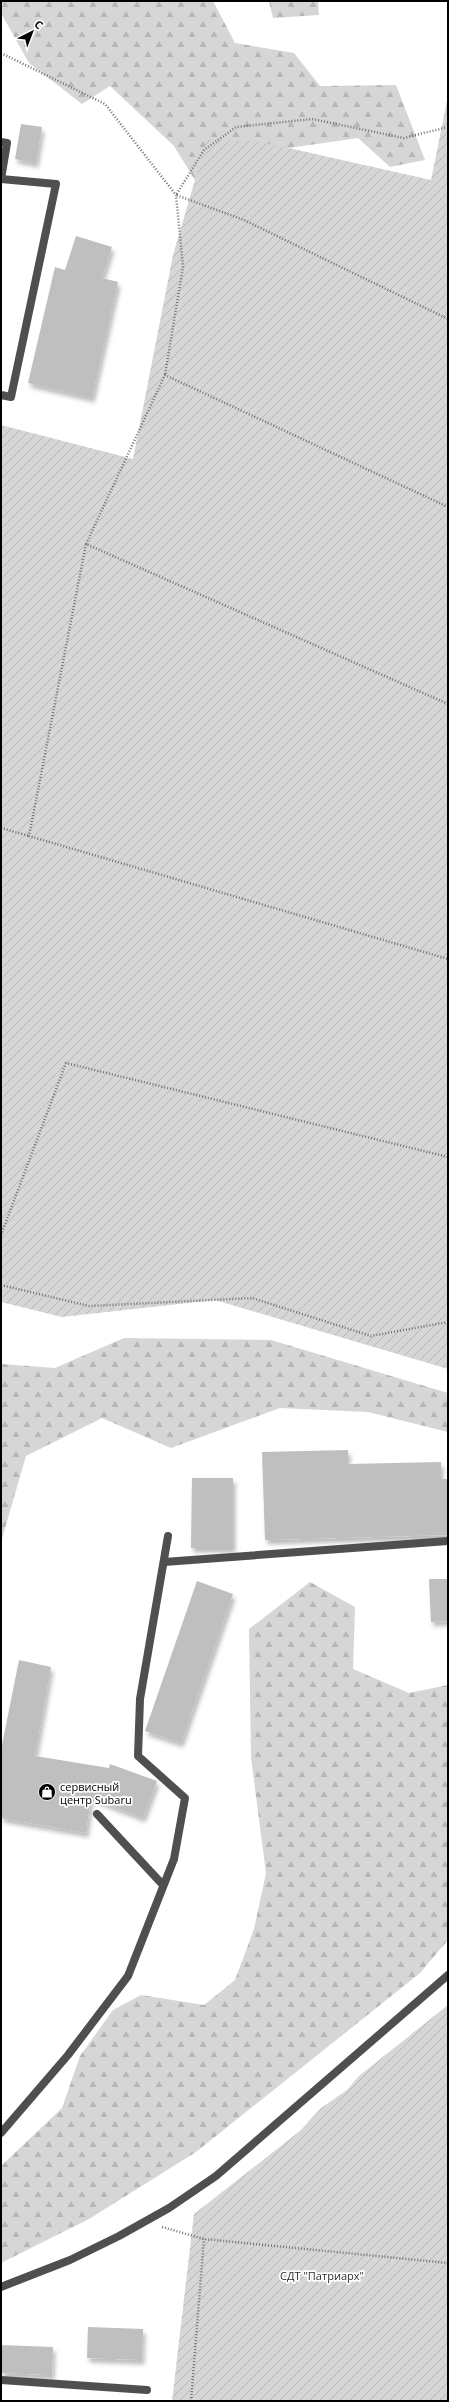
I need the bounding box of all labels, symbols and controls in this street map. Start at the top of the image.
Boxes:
north arrow [12,12,52,52]
text: С [31,16,47,32]
place label: сервисный центр Subaru [60,1779,132,1807]
shop icon: сервисный центр Subaru [37,1782,57,1802]
park label: СДТ "Патриарх" [280,2268,364,2283]

